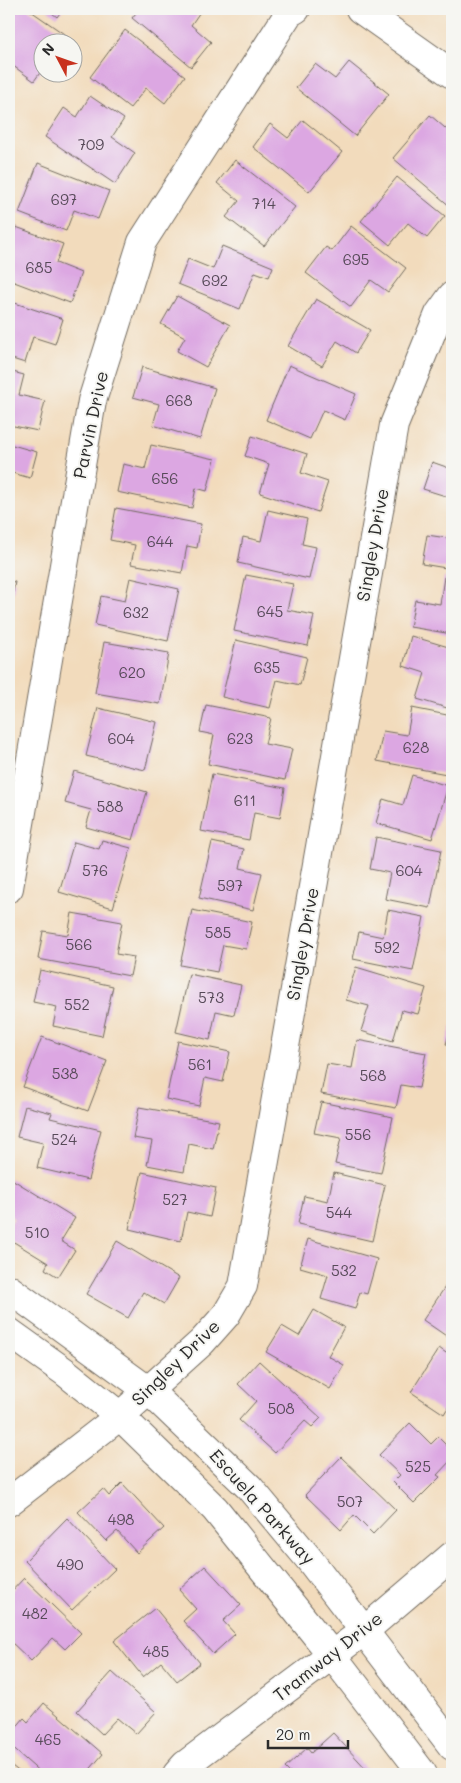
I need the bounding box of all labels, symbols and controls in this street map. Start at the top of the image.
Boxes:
north arrow [32,32,82,82]
text: N [37,39,58,59]
house number: 709 [78,134,104,154]
house number: 697 [51,189,77,209]
house number: 714 [252,193,276,213]
house number: 695 [343,249,369,269]
house number: 685 [26,257,52,277]
house number: 692 [202,270,228,290]
street label: Parvin Drive [67,369,113,481]
house number: 668 [165,390,193,410]
house number: 656 [152,468,178,488]
street label: Singley Drive [350,486,394,603]
house number: 644 [147,531,174,551]
house number: 645 [257,601,283,621]
house number: 632 [123,602,149,622]
house number: 635 [254,657,280,677]
house number: 620 [119,662,145,682]
house number: 604 [107,728,135,748]
house number: 623 [227,728,253,748]
house number: 628 [403,737,429,757]
house number: 611 [234,790,256,810]
house number: 588 [97,796,123,816]
house number: 576 [82,860,108,880]
house number: 604 [395,860,423,880]
house number: 597 [217,875,243,895]
street label: Singley Drive [280,885,324,1002]
house number: 585 [205,922,231,942]
house number: 566 [66,934,92,954]
house number: 592 [374,937,400,957]
house number: 573 [198,987,224,1007]
house number: 552 [64,994,90,1014]
house number: 561 [188,1054,212,1074]
house number: 538 [52,1063,78,1083]
house number: 568 [360,1065,386,1085]
house number: 556 [345,1124,371,1144]
house number: 524 [51,1129,77,1149]
house number: 527 [162,1189,188,1209]
house number: 544 [326,1202,352,1222]
house number: 510 [25,1222,49,1242]
house number: 532 [331,1260,357,1280]
street label: Singley Drive [126,1314,225,1411]
house number: 508 [267,1398,295,1418]
street label: Escuela Parkway [204,1443,321,1569]
house number: 525 [405,1456,431,1476]
house number: 507 [337,1491,363,1511]
house number: 498 [108,1509,134,1529]
house number: 490 [57,1554,83,1574]
house number: 482 [22,1603,48,1623]
street label: Tramway Drive [268,1606,387,1706]
house number: 485 [143,1641,169,1661]
scale bar [268,1718,348,1750]
text: 20 m [276,1724,310,1744]
house number: 465 [35,1729,61,1749]

